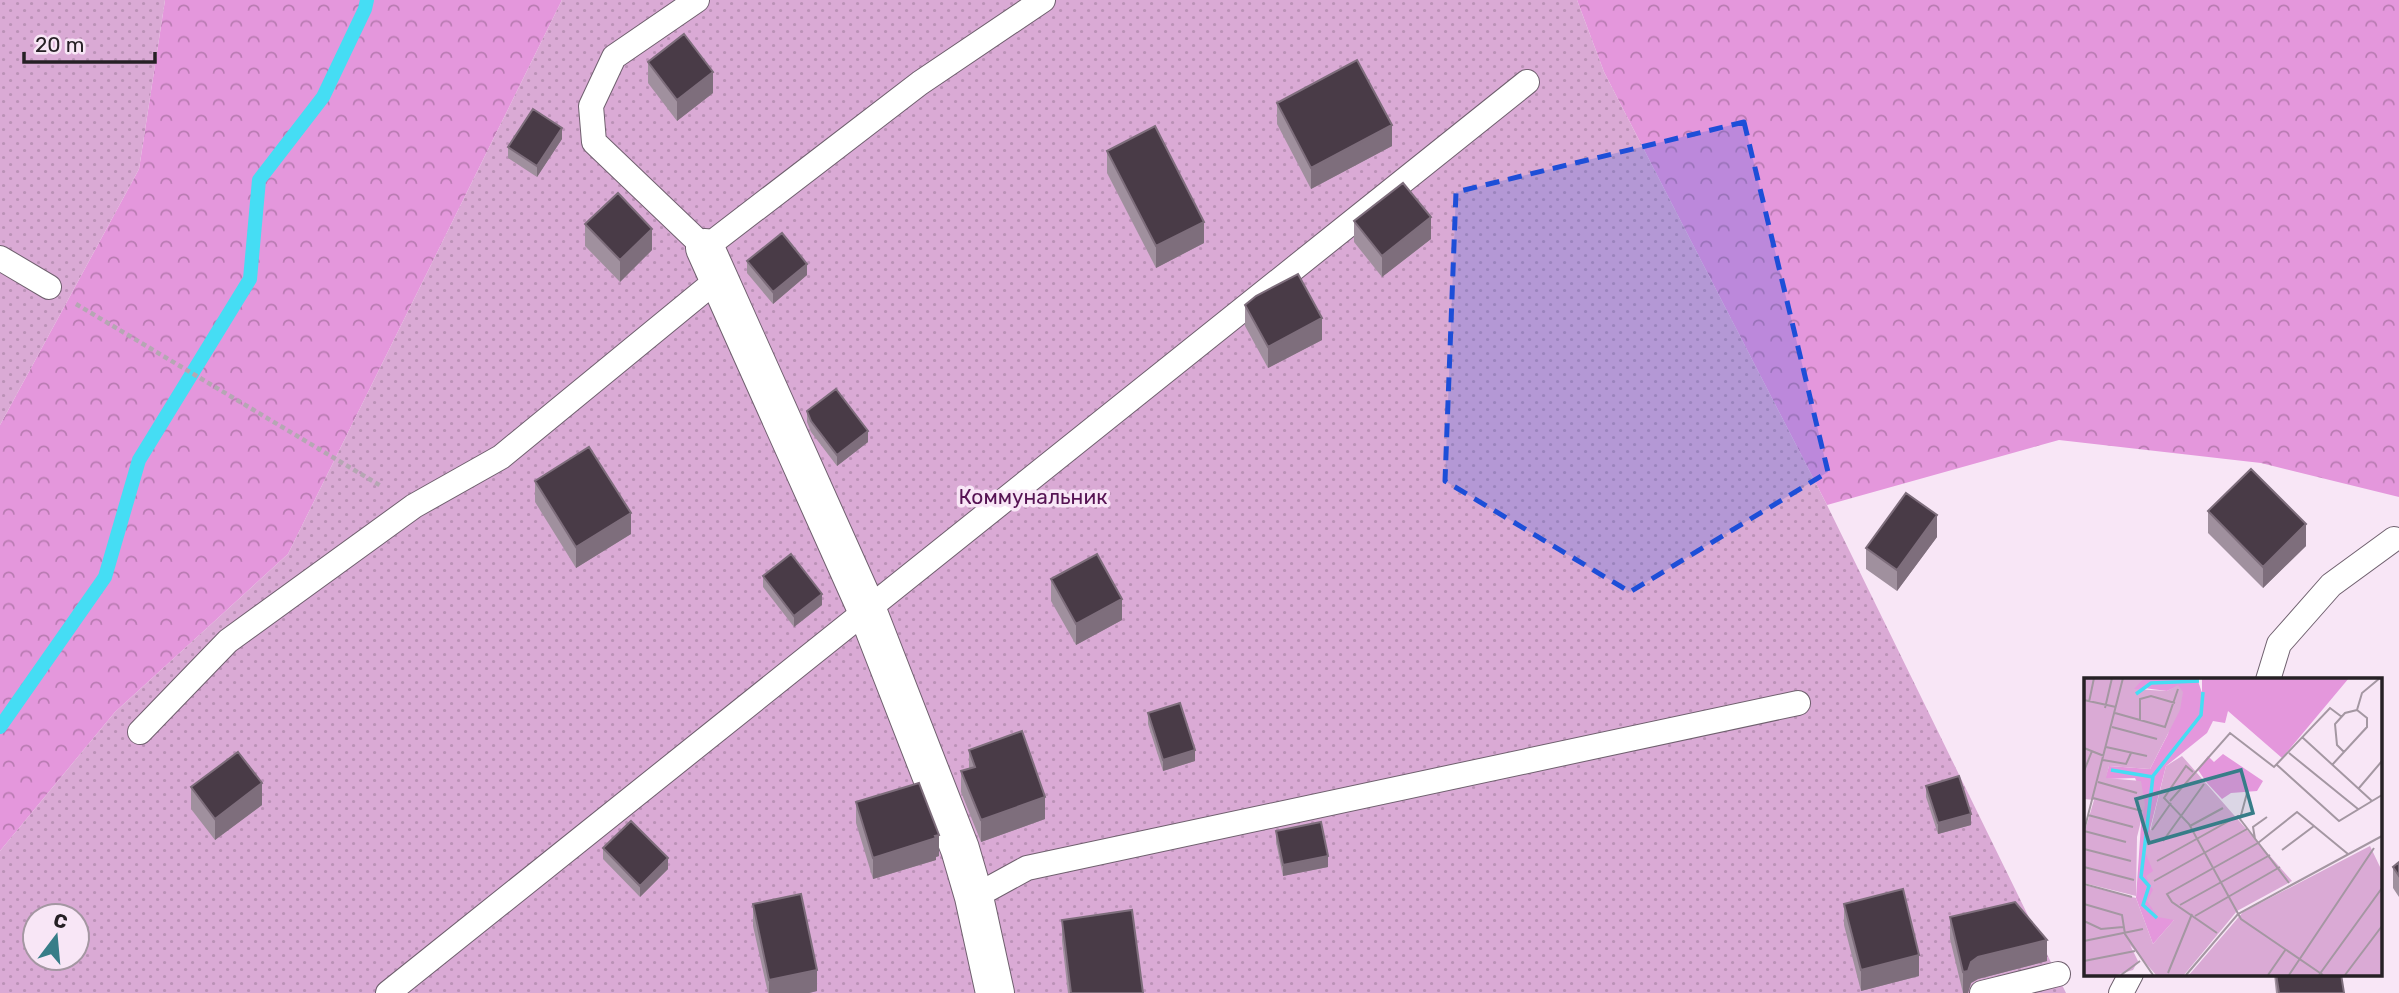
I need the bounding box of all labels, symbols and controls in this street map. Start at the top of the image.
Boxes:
scale bar [24,21,156,65]
text: 20 m [35,32,84,57]
park label: Коммунальник [959,484,1107,509]
inset map [2084,678,2382,976]
north arrow [21,902,91,972]
text: С [51,908,70,934]

